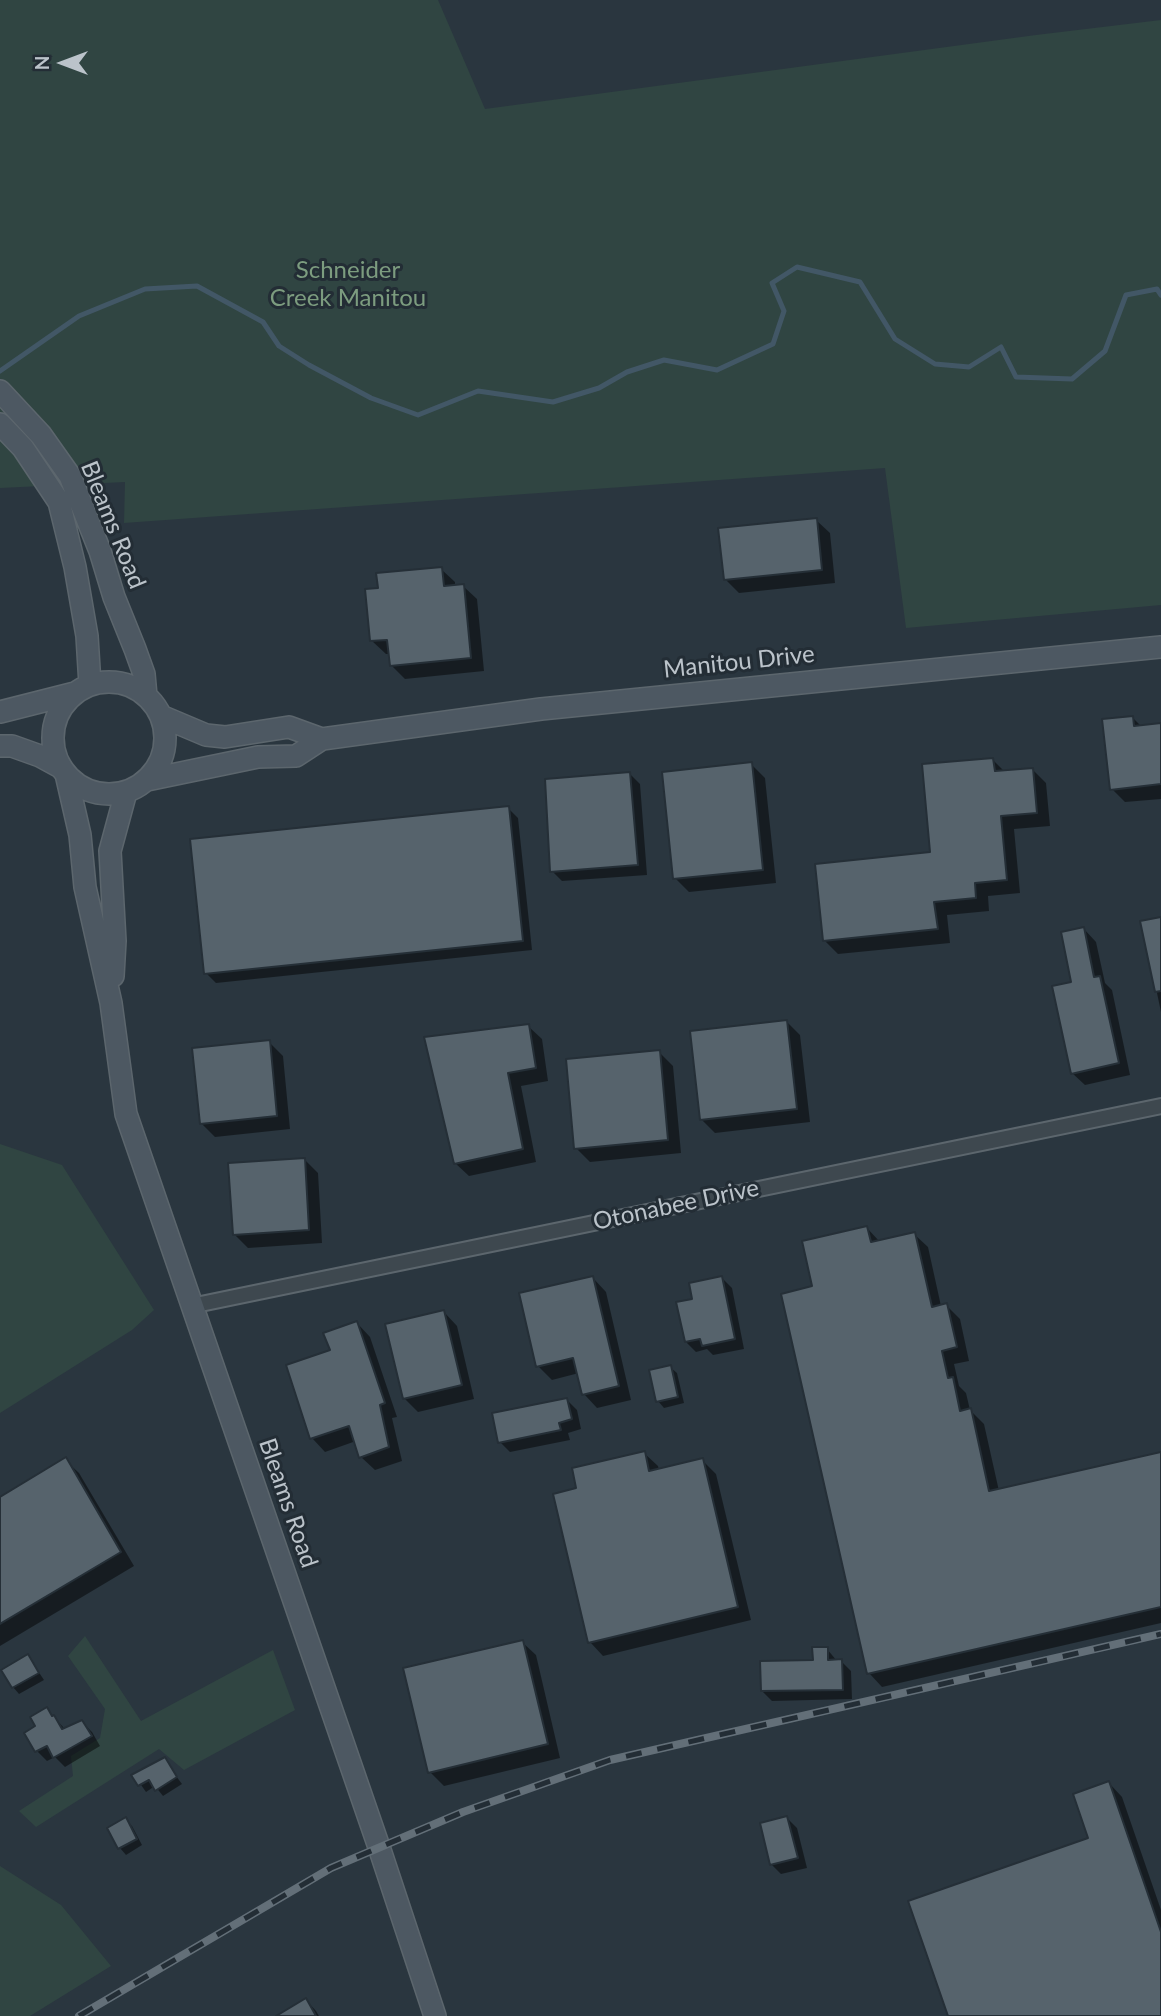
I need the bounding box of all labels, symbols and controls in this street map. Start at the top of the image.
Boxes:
north arrow [28,28,98,98]
text: N [30,56,53,70]
park label: Schneider Creek Manitou [270,256,426,312]
street label: Bleams Road [74,457,152,593]
street label: Manitou Drive [662,640,816,684]
street label: Otonabee Drive [590,1173,762,1237]
street label: Bleams Road [252,1434,324,1572]

